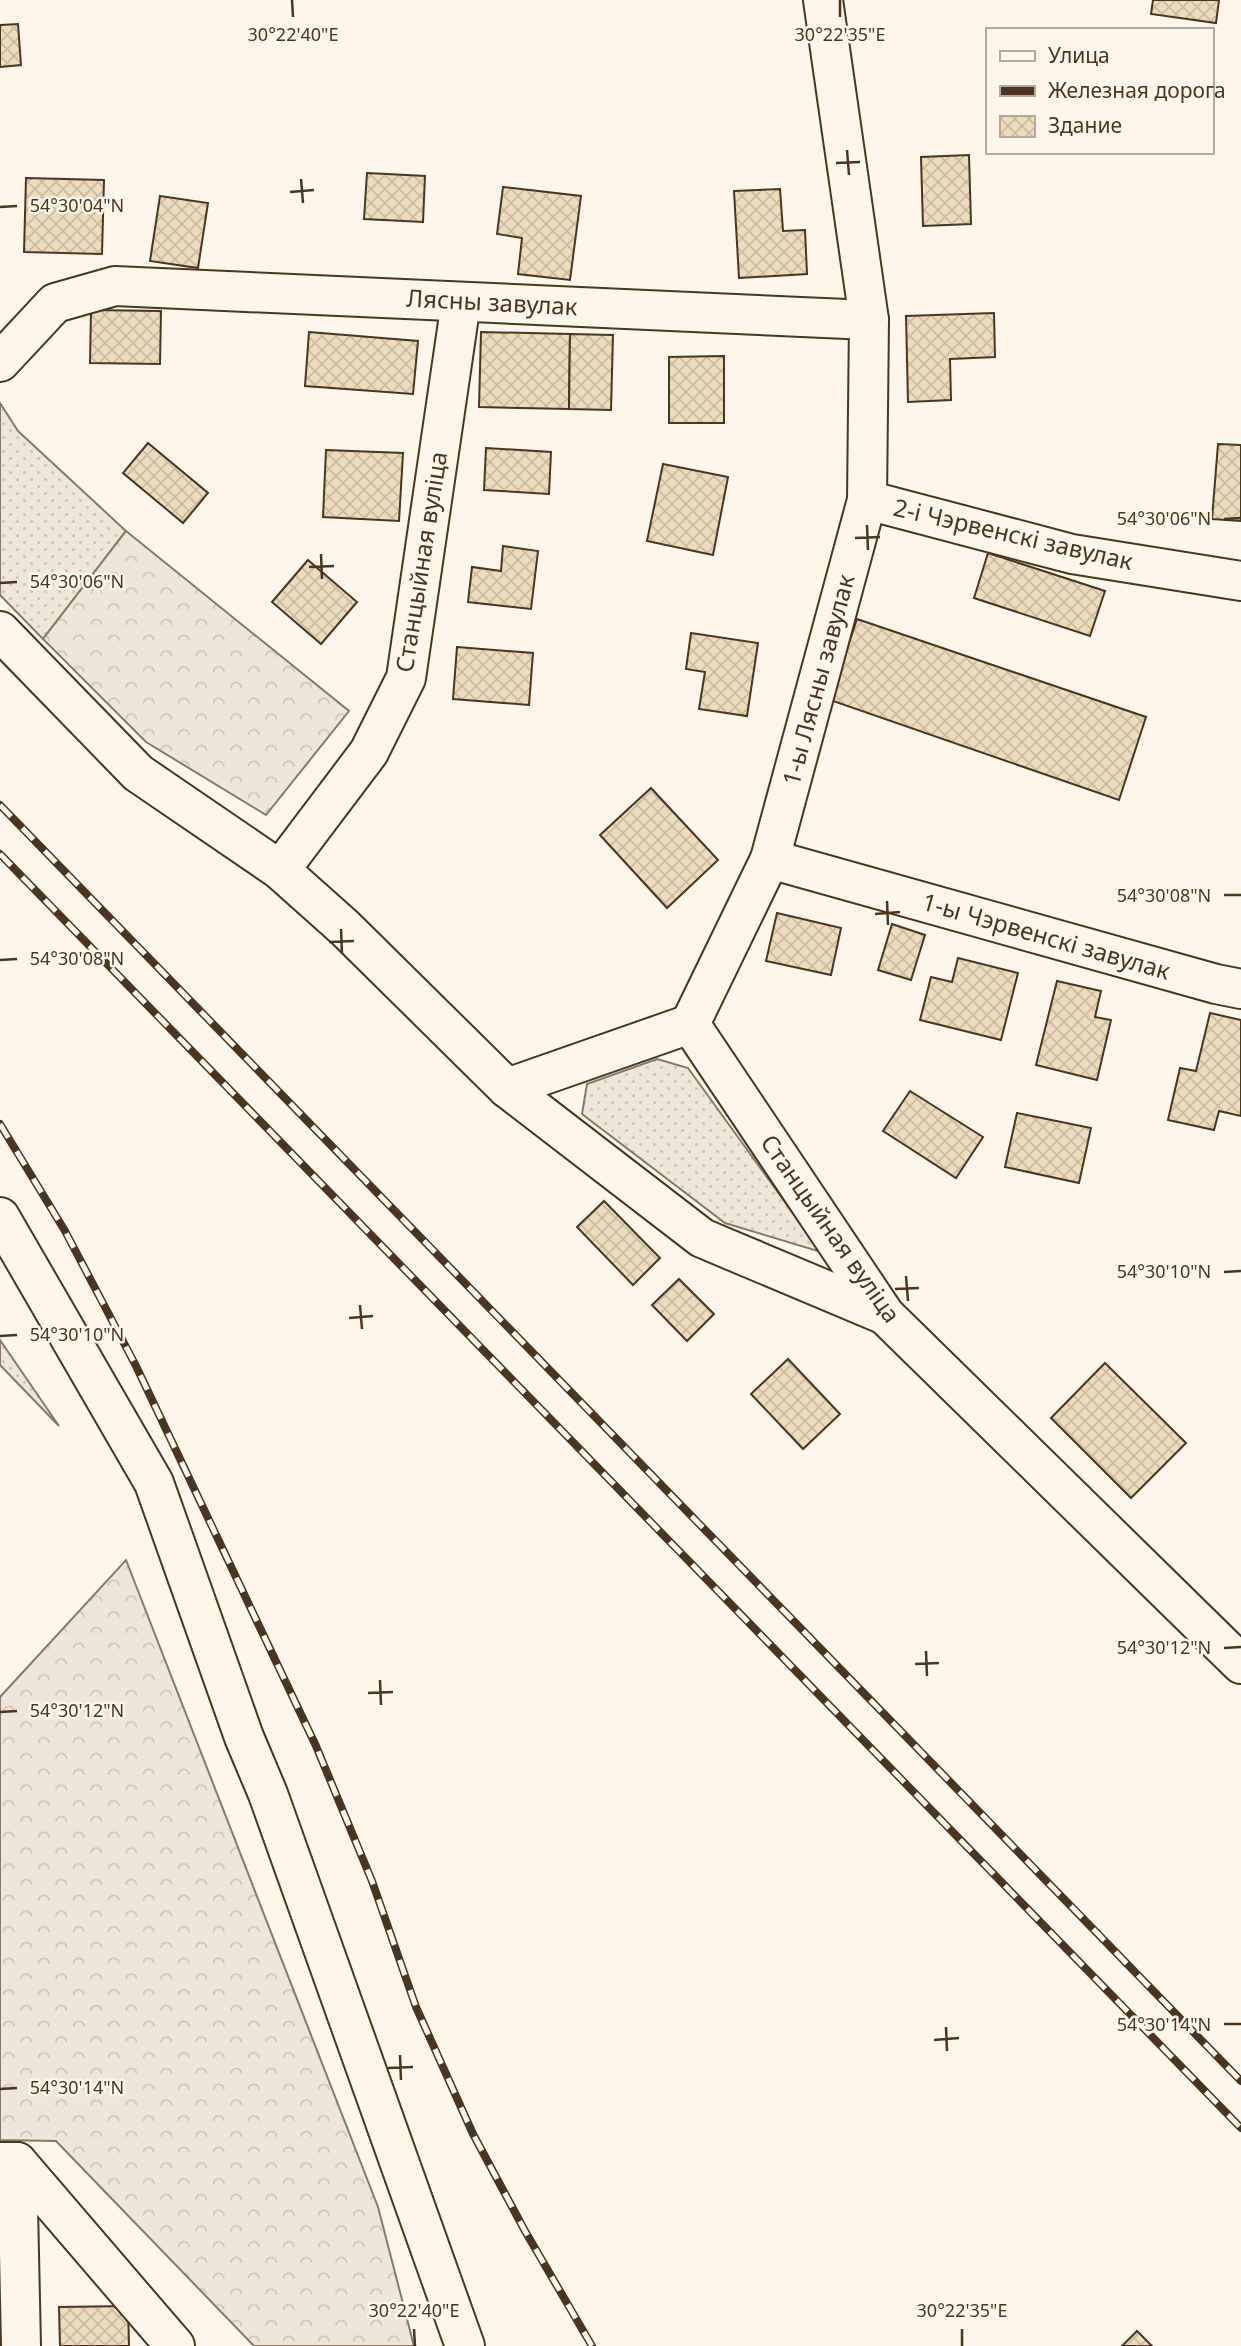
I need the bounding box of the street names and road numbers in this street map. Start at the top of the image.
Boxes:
street label: Лясны завулак [406,281,579,322]
street label: Станцыйная вуліца [387,449,454,675]
street label: 2-і Чэрвенскі завулак [890,490,1136,577]
street label: 1-ы Лясны завулак [774,570,862,789]
street label: 1-ы Чэрвенскі завулак [919,884,1175,987]
street label: Станцыйная вуліца [754,1127,909,1329]

